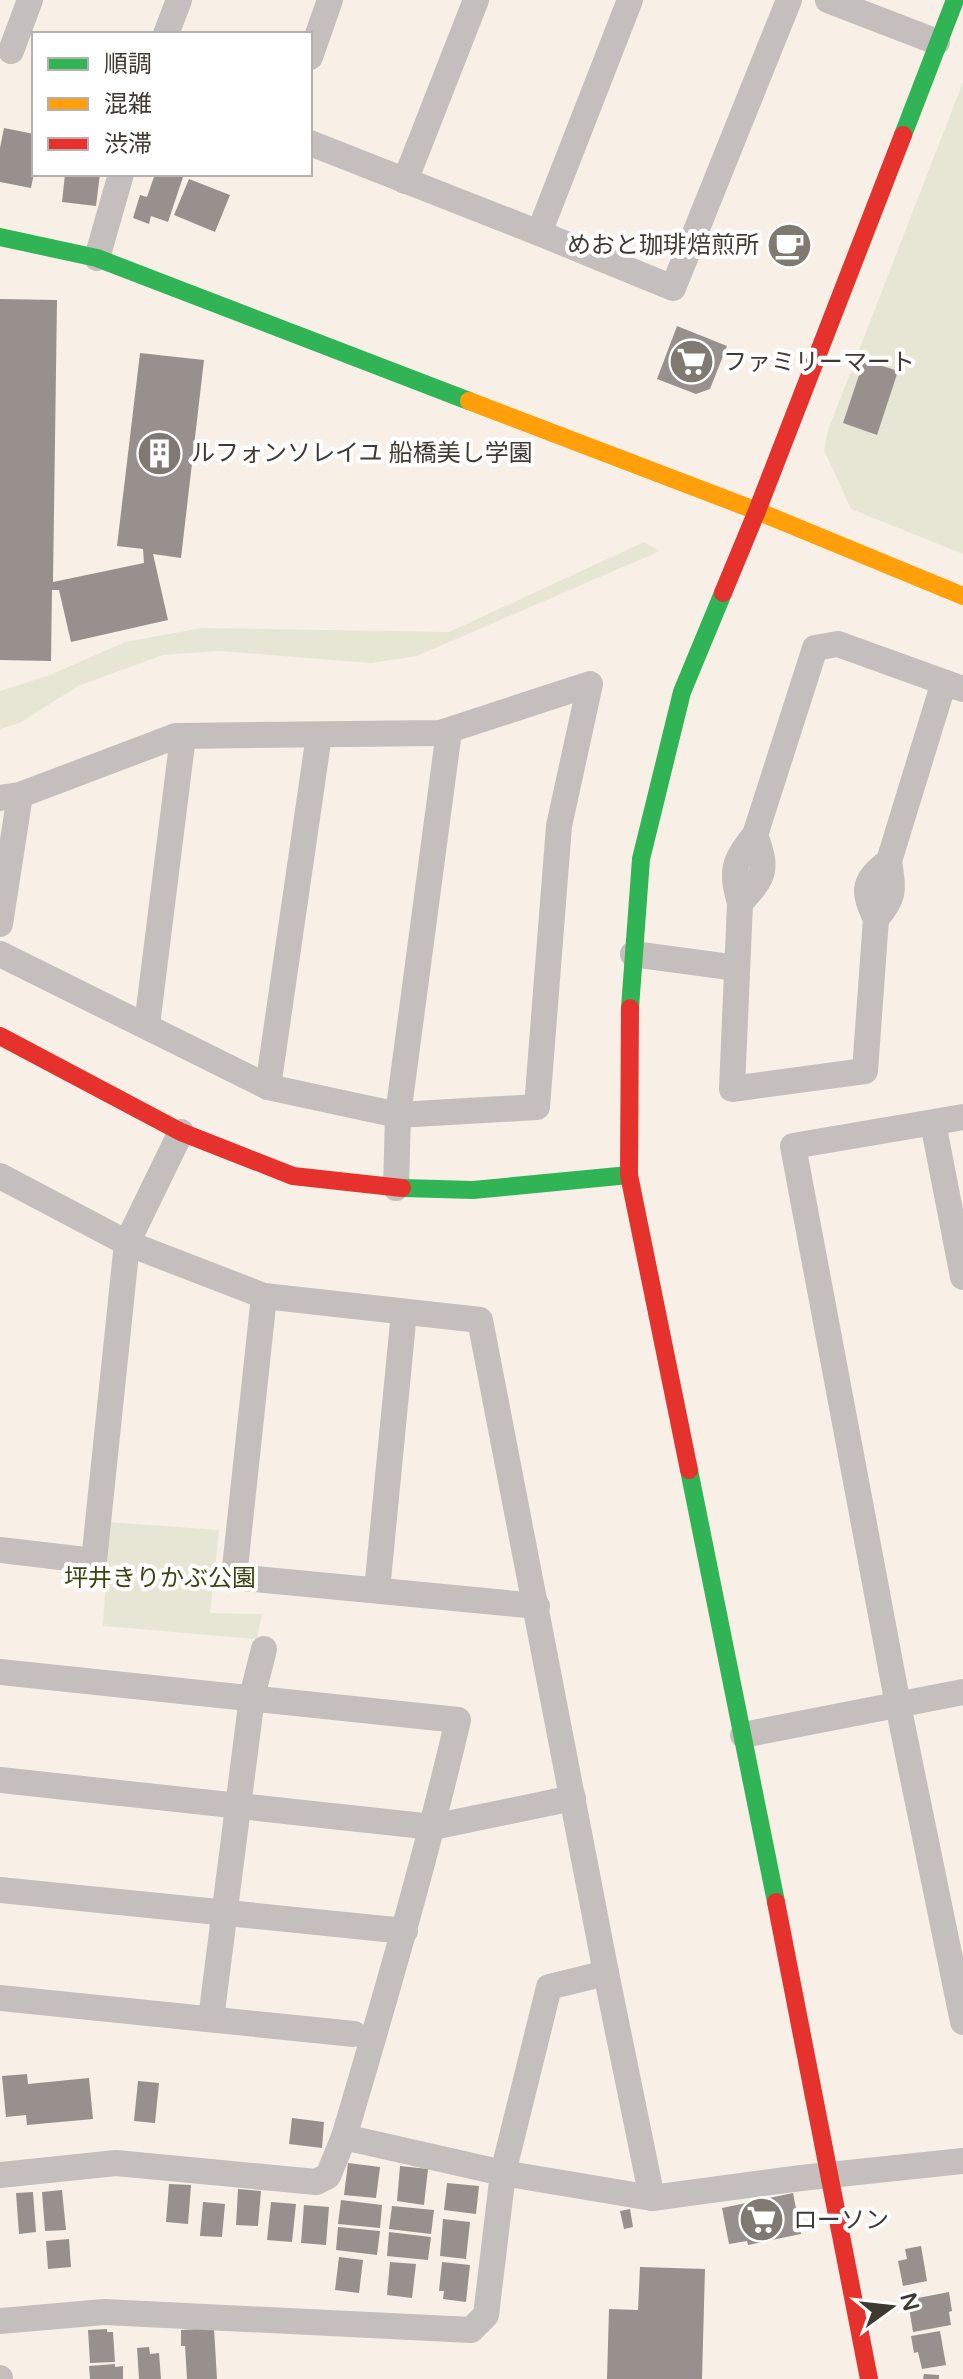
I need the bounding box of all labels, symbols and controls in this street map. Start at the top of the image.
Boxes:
legend [32,32,312,176]
text: 順調 [104,50,152,79]
text: 混雑 [104,90,152,119]
text: 渋滞 [104,130,152,159]
cafe icon: めおと珈琲焙煎所 [766,221,814,269]
place label: めおと珈琲焙煎所 [567,231,759,260]
supermarket icon: ファミリーマート [668,338,716,386]
place label: ファミリーマート [723,348,915,377]
building icon: ルフォンソレイユ 船橋美し学園 [136,429,184,477]
place label: ルフォンソレイユ 船橋美し学園 [191,439,533,468]
park label: 坪井きりかぶ公園 [64,1564,256,1593]
supermarket icon: ローソン [738,2196,786,2244]
place label: ローソン [793,2206,889,2235]
north arrow [851,2267,931,2347]
text: N [895,2290,924,2314]

